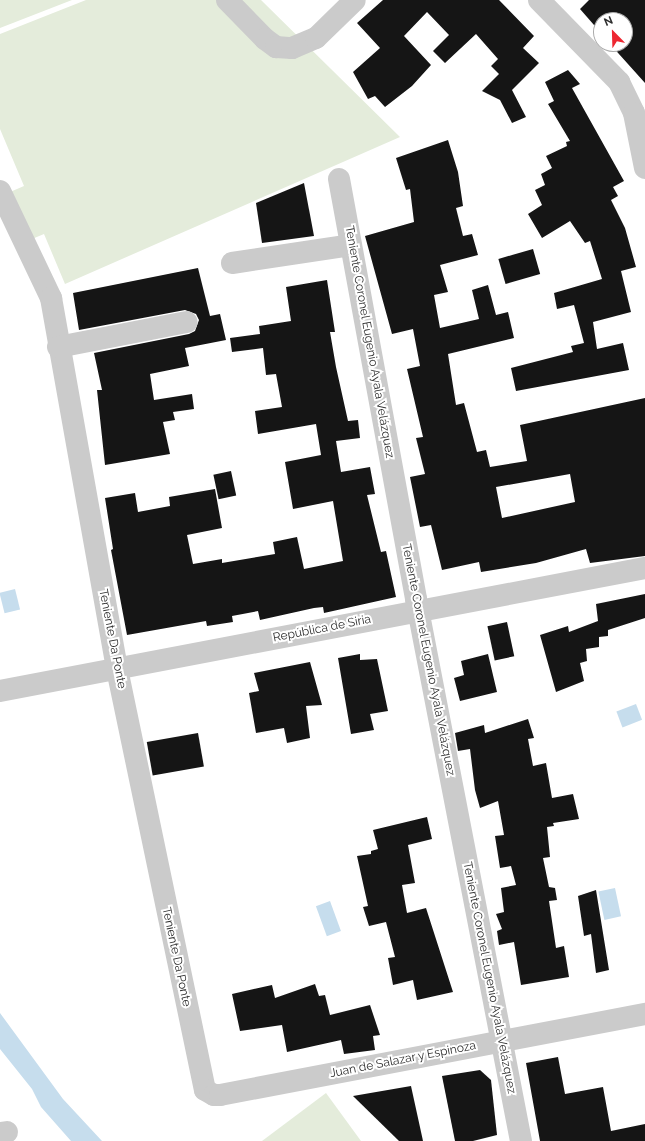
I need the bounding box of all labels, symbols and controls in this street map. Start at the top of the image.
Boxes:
north arrow [593,12,633,52]
text: N [602,14,615,29]
street label: Teniente Coronel Eugenio Ayala Velázquez [341,224,397,460]
street label: Teniente Coronel Eugenio Ayala Velázquez [398,542,458,778]
street label: Teniente Da Ponte [95,588,129,690]
street label: República de Siria [272,612,372,646]
street label: Teniente Coronel Eugenio Ayala Velázquez [459,860,519,1096]
street label: Teniente Da Ponte [158,906,194,1008]
street label: Juan de Salazar y Espinoza [328,1039,478,1081]

